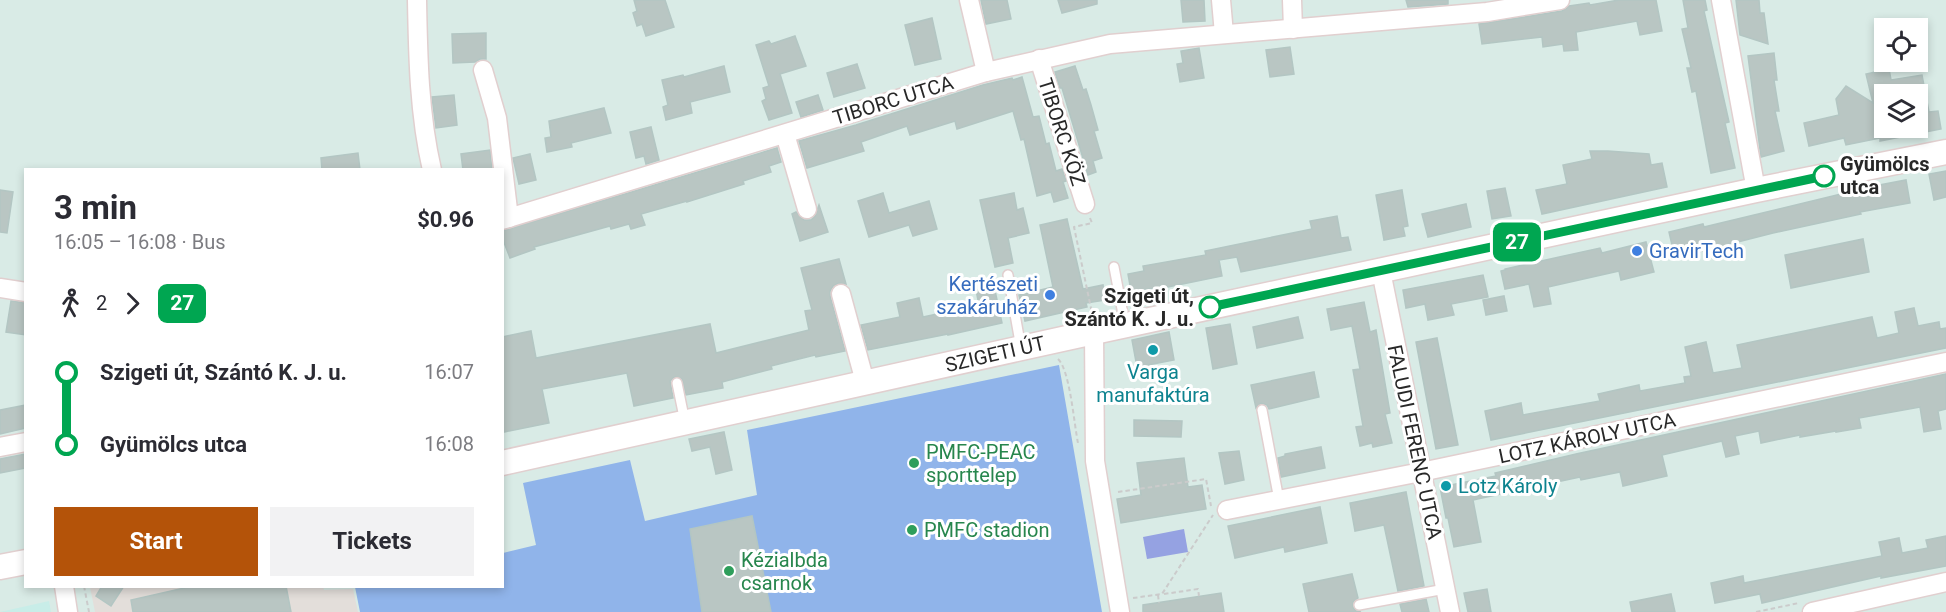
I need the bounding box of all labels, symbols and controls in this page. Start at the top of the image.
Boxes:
map controls [1874,18,1928,138]
button: locate [1874,18,1928,72]
street label: TIBORC UTCA [830,70,956,130]
street label: TIBORC KÖZ [1033,75,1091,189]
button: layers [1874,84,1928,138]
place label: Gyümölcs utca [1840,152,1930,199]
marker: Gyümölcs utca [1813,165,1835,187]
text: 3 min [54,188,137,227]
text: $0.96 [417,207,474,232]
line badge: 27 [1490,222,1544,262]
text: 16:05 – 16:08 · Bus [54,230,226,254]
text: 27 [1505,230,1529,254]
place label: GravirTech [1649,239,1744,263]
marker: GravirTech [1630,244,1644,258]
place label: Kertészeti szakáruház [936,272,1038,319]
place label: Szigeti út, Szántó K. J. u. [1064,284,1194,331]
icon: walk [54,287,87,320]
icon: forward [116,287,149,320]
marker: Kertészeti szakáruház [1043,288,1057,302]
text: 2 [96,291,107,315]
text: 27 [170,291,194,315]
marker: Szigeti út, Szántó K. J. u. [1199,296,1221,318]
street label: SZIGETI ÚT [943,331,1047,377]
marker: Varga manufaktúra [1146,343,1160,357]
street label: FALUDI FERENC UTCA [1383,343,1447,541]
text: Szigeti út, Szántó K. J. u. [100,360,347,385]
text: 16:07 [424,360,474,384]
place label: Varga manufaktúra [1096,360,1210,407]
street label: LOTZ KÁROLY UTCA [1496,408,1678,468]
text: Gyümölcs utca [100,432,247,457]
text: 16:08 [424,432,474,456]
place label: PMFC-PEAC sporttelep [926,440,1036,487]
marker: PMFC-PEAC sporttelep [907,456,921,470]
place label: Lotz Károly [1458,474,1558,498]
marker: Lotz Károly [1439,479,1453,493]
button: Start [54,507,258,576]
button: Tickets [270,507,474,576]
place label: PMFC stadion [924,518,1049,542]
marker: PMFC stadion [905,523,919,537]
place label: Kézialbda csarnok [741,548,828,595]
marker: Kézialbda csarnok [722,564,736,578]

